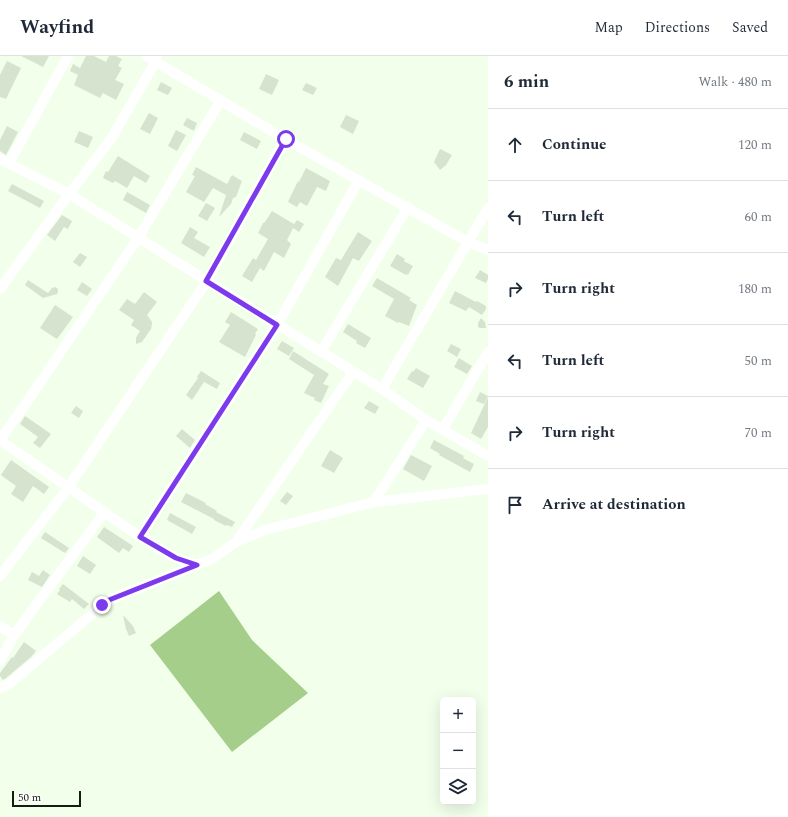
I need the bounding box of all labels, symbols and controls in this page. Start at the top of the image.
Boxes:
text: Wayfind [20,13,94,42]
text: Map [595,17,623,38]
text: Directions [645,17,710,38]
text: Saved [732,17,768,38]
text: 6 min [504,69,549,95]
text: Walk · 480 m [698,72,772,92]
route start [277,130,295,148]
text: Continue [542,133,607,156]
icon: ahead [504,134,526,156]
text: 120 m [738,135,772,155]
text: Turn left [542,205,604,228]
icon: left [504,206,526,228]
text: 60 m [745,207,772,227]
text: Turn right [542,277,615,300]
icon: right [504,278,526,300]
text: 180 m [738,279,772,299]
text: Turn left [542,349,604,372]
icon: left [504,350,526,372]
text: 50 m [745,351,772,371]
text: Turn right [542,421,615,444]
icon: right [504,422,526,444]
text: 70 m [745,423,772,443]
text: Arrive at destination [542,493,686,516]
icon: arrive [504,494,526,516]
route end [93,596,111,614]
map controls [440,697,476,805]
button: + [440,697,476,733]
button: − [440,733,476,769]
button: layers [440,769,476,805]
scale bar [12,789,81,808]
text: 50 m [18,789,41,806]

